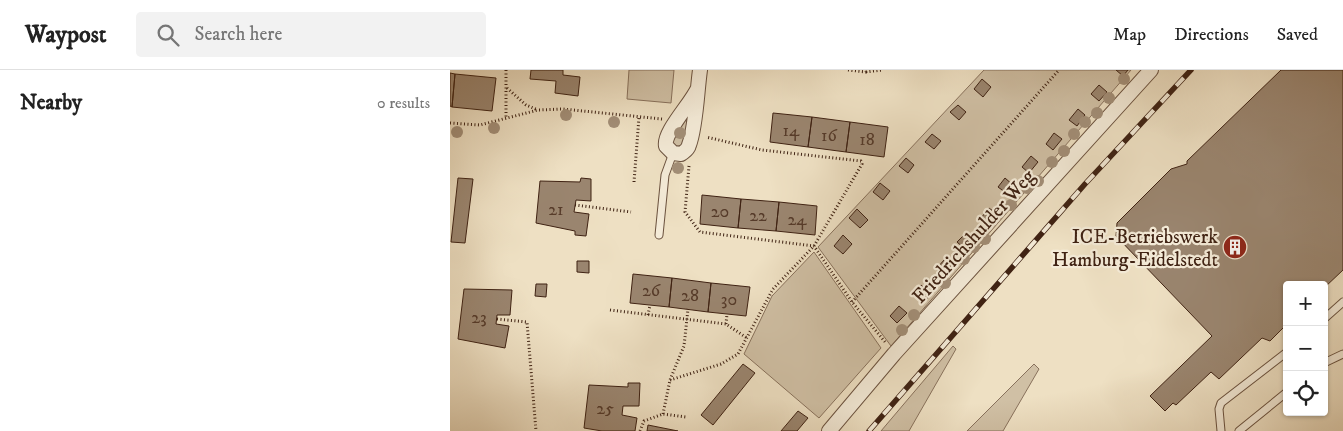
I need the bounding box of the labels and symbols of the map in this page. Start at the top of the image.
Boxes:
house number: 14 [783,120,800,142]
house number: 16 [821,125,838,147]
house number: 18 [859,129,875,151]
street label: Friedrichshulder Weg [907,165,1041,309]
house number: 21 [548,199,564,221]
house number: 20 [711,201,729,223]
house number: 22 [749,205,767,227]
house number: 24 [787,209,807,231]
place label: ICE-Betriebswerk Hamburg-Eidelstedt [1052,225,1218,273]
building icon: ICE-Betriebswerk Hamburg-Eidelstedt [1222,234,1248,260]
house number: 26 [642,280,661,302]
house number: 28 [681,285,699,307]
house number: 30 [721,289,737,311]
house number: 23 [471,307,487,329]
house number: 25 [596,398,614,420]

